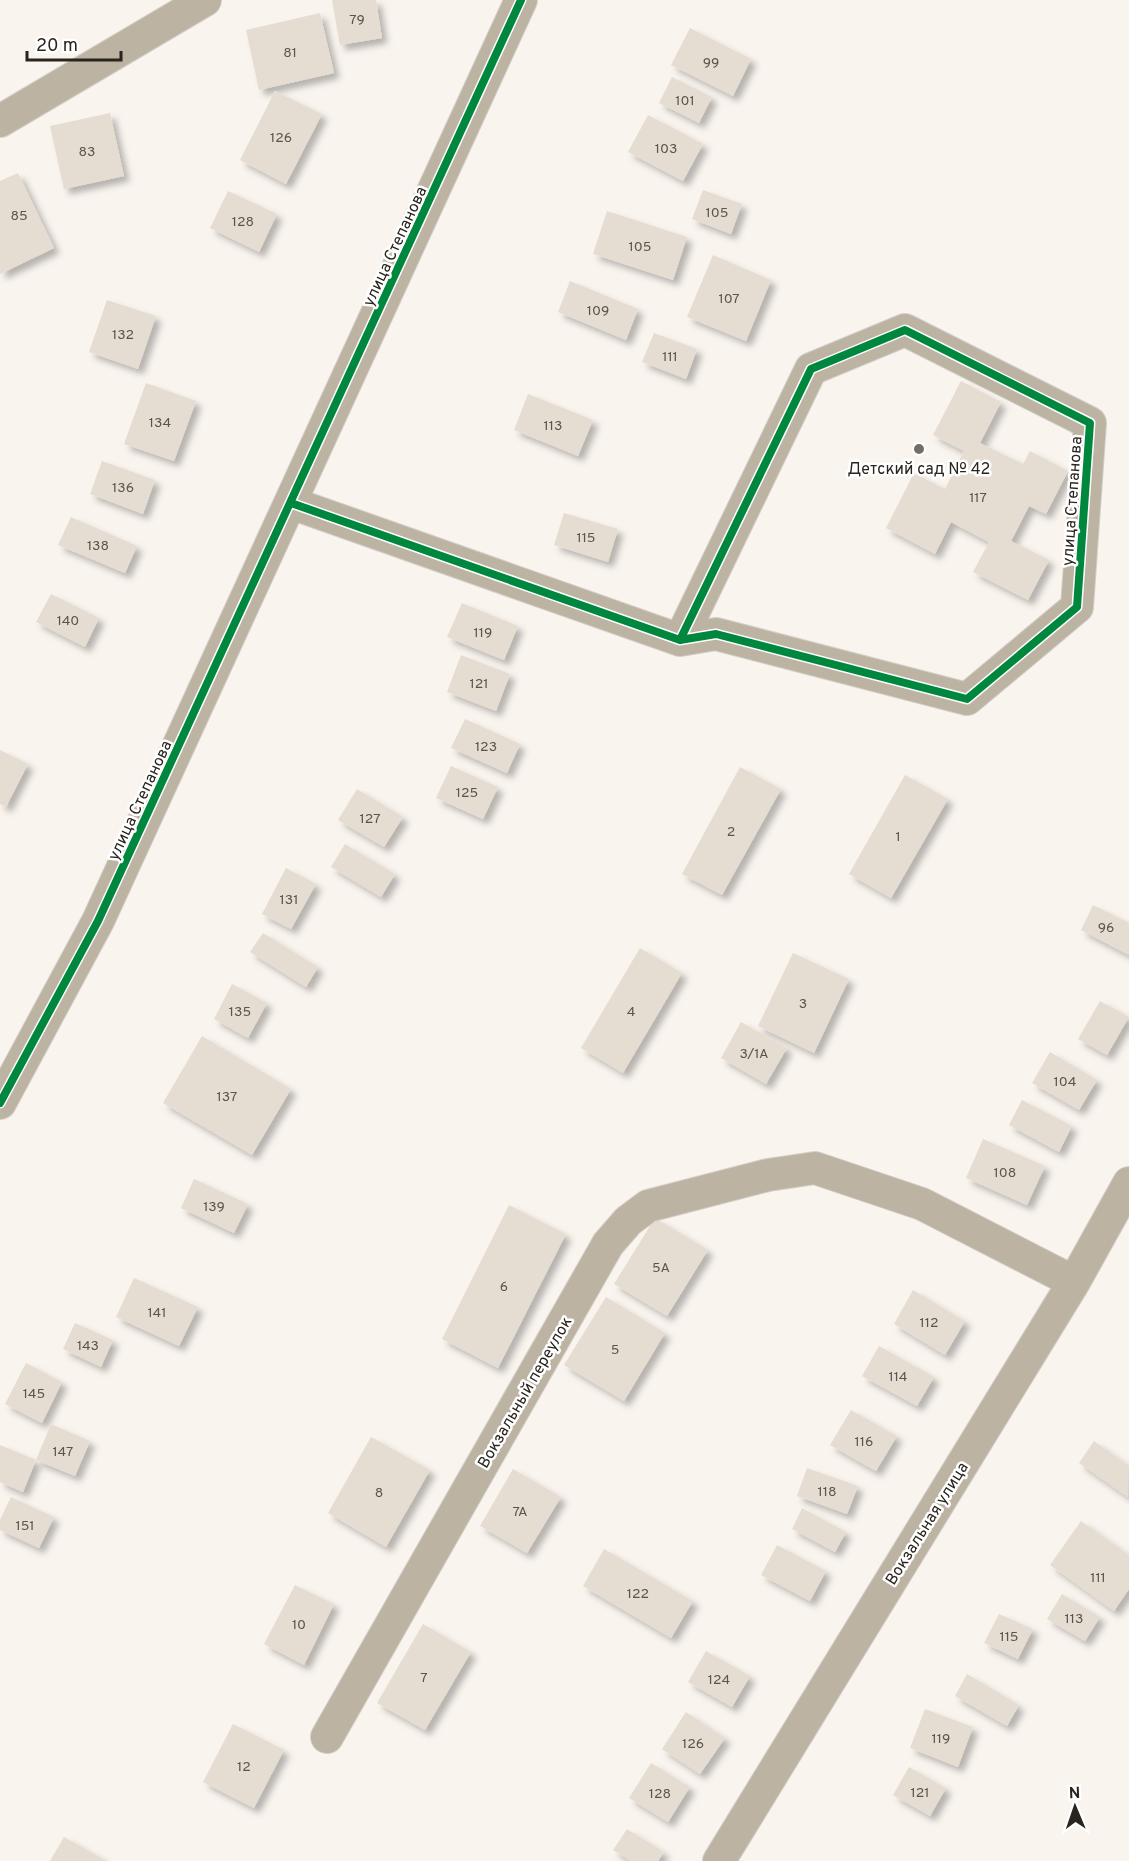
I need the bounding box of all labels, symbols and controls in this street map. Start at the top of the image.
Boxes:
house number: 79 [349,12,365,29]
scale bar [27,24,122,62]
text: 20 m [36,35,78,58]
house number: 81 [283,45,297,62]
house number: 99 [703,55,719,72]
house number: 101 [675,93,695,110]
house number: 126 [270,130,292,147]
house number: 103 [655,141,677,158]
house number: 83 [79,144,95,161]
street label: улица Степанова [359,184,432,310]
house number: 105 [706,205,728,222]
house number: 85 [10,208,28,225]
house number: 128 [232,214,254,231]
house number: 105 [629,239,651,256]
house number: 107 [718,291,740,308]
house number: 109 [587,303,609,320]
house number: 132 [112,327,134,344]
house number: 111 [662,349,678,366]
house number: 134 [149,415,171,432]
house number: 113 [544,418,562,435]
street label: улица Степанова [1058,436,1088,567]
marker: Детский сад № 42 [912,442,926,456]
place label: Детский сад № 42 [848,460,990,480]
house number: 136 [112,480,134,497]
house number: 117 [969,490,987,507]
house number: 115 [576,530,596,547]
house number: 138 [87,538,109,555]
house number: 140 [57,613,79,630]
house number: 119 [474,625,492,642]
house number: 121 [469,676,489,693]
street label: улица Степанова [104,738,177,864]
house number: 123 [475,739,497,756]
house number: 125 [456,785,478,802]
house number: 127 [360,811,380,828]
house number: 2 [727,824,735,841]
house number: 1 [895,829,901,846]
house number: 131 [280,892,298,909]
house number: 96 [1098,920,1114,937]
house number: 3 [799,996,807,1013]
house number: 135 [229,1004,251,1021]
house number: 4 [627,1004,635,1021]
house number: 3/1А [739,1046,769,1063]
house number: 104 [1054,1074,1076,1091]
house number: 137 [217,1089,237,1106]
house number: 108 [994,1165,1016,1182]
house number: 139 [203,1199,225,1216]
house number: 5А [652,1260,670,1277]
house number: 6 [500,1279,508,1296]
house number: 141 [148,1305,166,1322]
street label: Вокзальный переулок [474,1314,577,1472]
house number: 112 [919,1315,939,1332]
house number: 143 [77,1338,99,1355]
house number: 5 [611,1342,619,1359]
house number: 114 [889,1369,907,1386]
house number: 145 [23,1386,45,1403]
house number: 116 [855,1434,873,1451]
house number: 147 [53,1444,73,1461]
street label: Вокзальная улица [882,1459,974,1589]
house number: 118 [818,1484,837,1501]
house number: 8 [375,1485,383,1502]
house number: 7А [512,1504,528,1521]
house number: 151 [15,1518,35,1535]
house number: 111 [1090,1570,1106,1587]
house number: 122 [627,1586,649,1603]
house number: 113 [1065,1611,1083,1628]
house number: 10 [292,1617,306,1634]
house number: 115 [999,1629,1019,1646]
house number: 7 [420,1670,428,1687]
house number: 124 [708,1672,730,1689]
house number: 119 [932,1731,950,1748]
house number: 126 [682,1736,704,1753]
house number: 12 [237,1759,251,1776]
north arrow [1045,1777,1105,1837]
text: N [1068,1784,1081,1804]
house number: 121 [910,1785,930,1802]
house number: 128 [649,1786,671,1803]

